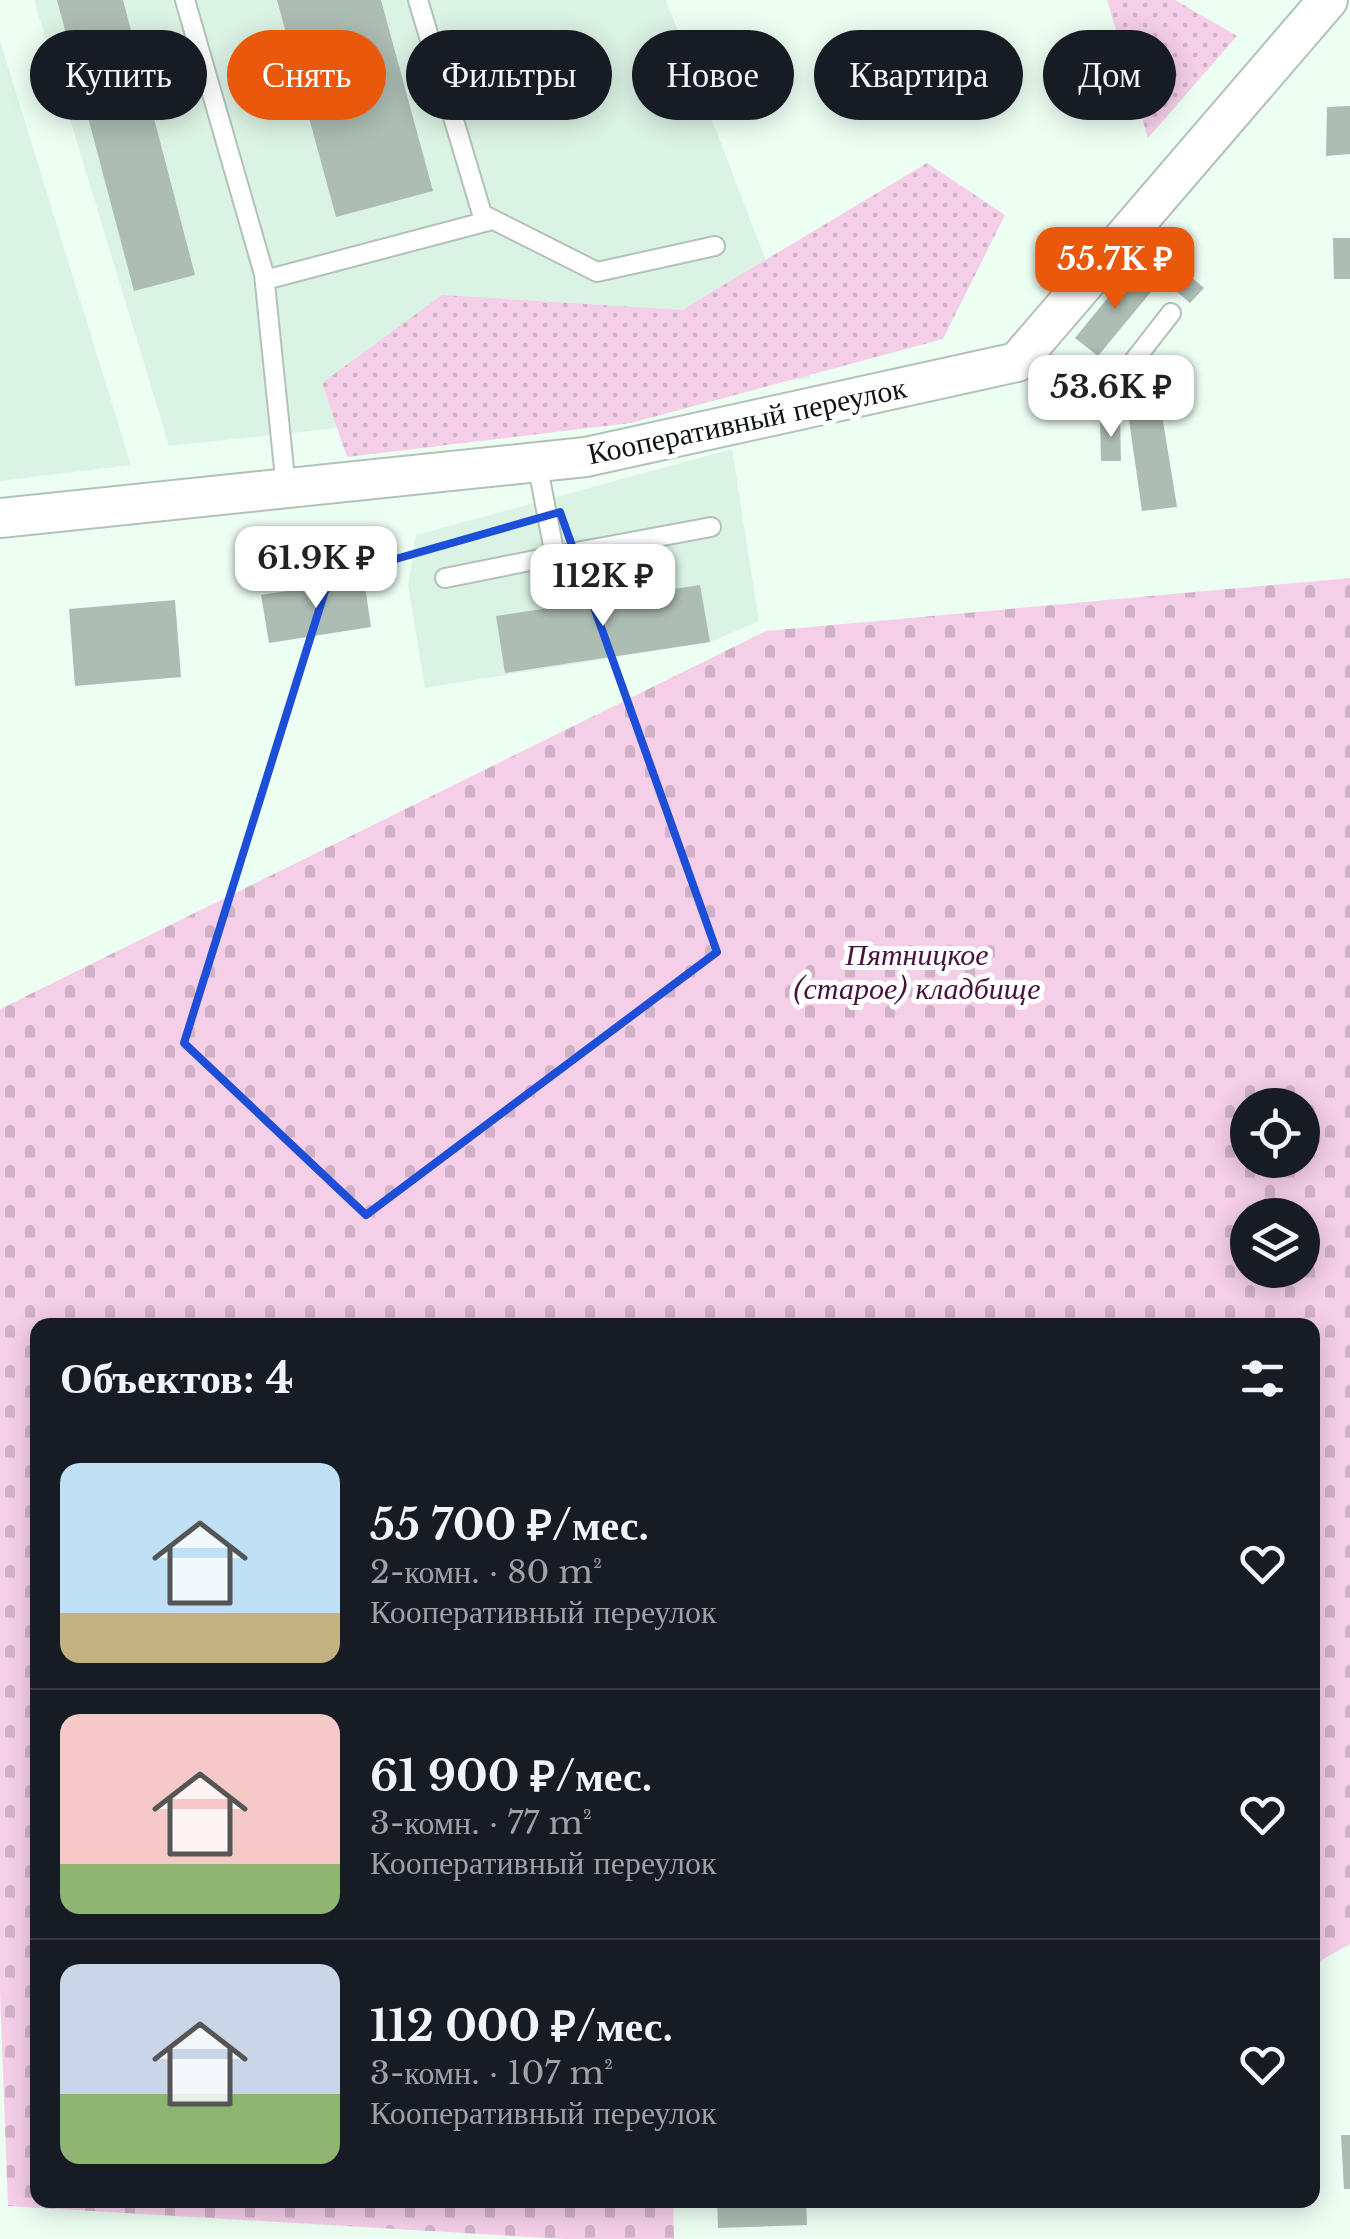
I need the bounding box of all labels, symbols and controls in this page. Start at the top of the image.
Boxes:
chip: Купить [30,30,207,120]
chip: Снять [227,30,386,120]
chip: Фильтры [406,30,612,120]
chip: Новое [632,30,794,120]
chip: Квартира [814,30,1023,120]
chip: Дом [1043,30,1176,120]
pin: 55.7K ₽ [1023,227,1207,312]
text: 55.7K ₽ [1057,239,1173,279]
pin: 53.6K ₽ [1019,355,1203,440]
text: 53.6K ₽ [1050,367,1172,407]
street label: Кооперативный переулок [584,369,910,472]
pin: 61.9K ₽ [224,526,408,611]
text: 61.9K ₽ [257,538,375,578]
pin: 112K ₽ [522,544,684,629]
text: 112K ₽ [552,556,654,596]
park label: Пятницкое (старое) кладбище [793,936,1041,1007]
map controls [1230,1088,1320,1288]
button: locate [1230,1088,1320,1178]
button: layers [1230,1198,1320,1288]
icon: filters [1235,1351,1290,1406]
text: Объектов: 4 [60,1352,294,1404]
text: 55 700 ₽/мес. [370,1499,649,1551]
icon: home [140,1503,260,1623]
icon: heart [1235,1536,1290,1591]
text: 2-комн. · 80 m² [370,1552,602,1592]
text: Кооперативный переулок [370,1592,716,1632]
text: 61 900 ₽/мес. [370,1750,653,1802]
icon: home [140,1754,260,1874]
icon: heart [1235,1787,1290,1842]
text: 3-комн. · 77 m² [370,1803,592,1843]
text: Кооперативный переулок [370,1843,716,1883]
text: 112 000 ₽/мес. [370,2000,673,2052]
icon: home [140,2004,260,2124]
icon: heart [1235,2037,1290,2092]
text: 3-комн. · 107 m² [370,2053,613,2093]
text: Кооперативный переулок [370,2093,716,2133]

